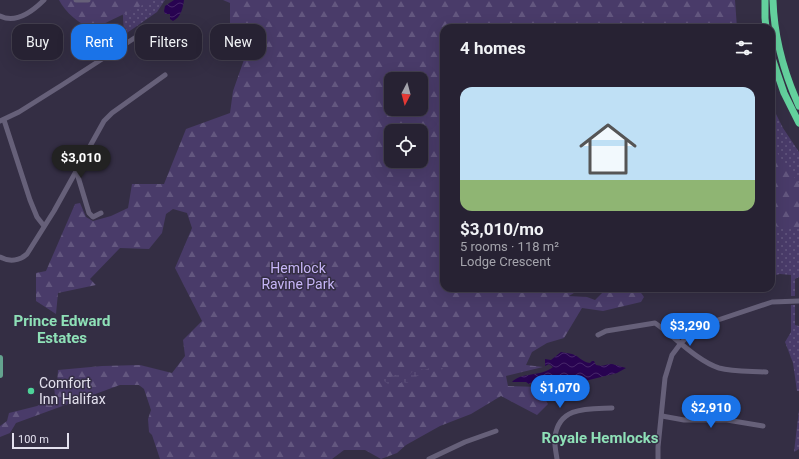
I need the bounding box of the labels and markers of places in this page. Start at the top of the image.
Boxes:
pin: $3,010 [48,145,114,179]
pin: $3,290 [657,313,723,347]
place label: Comfort Inn Halifax [39,375,106,407]
pin: $1,070 [527,375,593,409]
marker: Comfort Inn Halifax [26,386,36,396]
pin: $2,910 [678,395,744,429]

